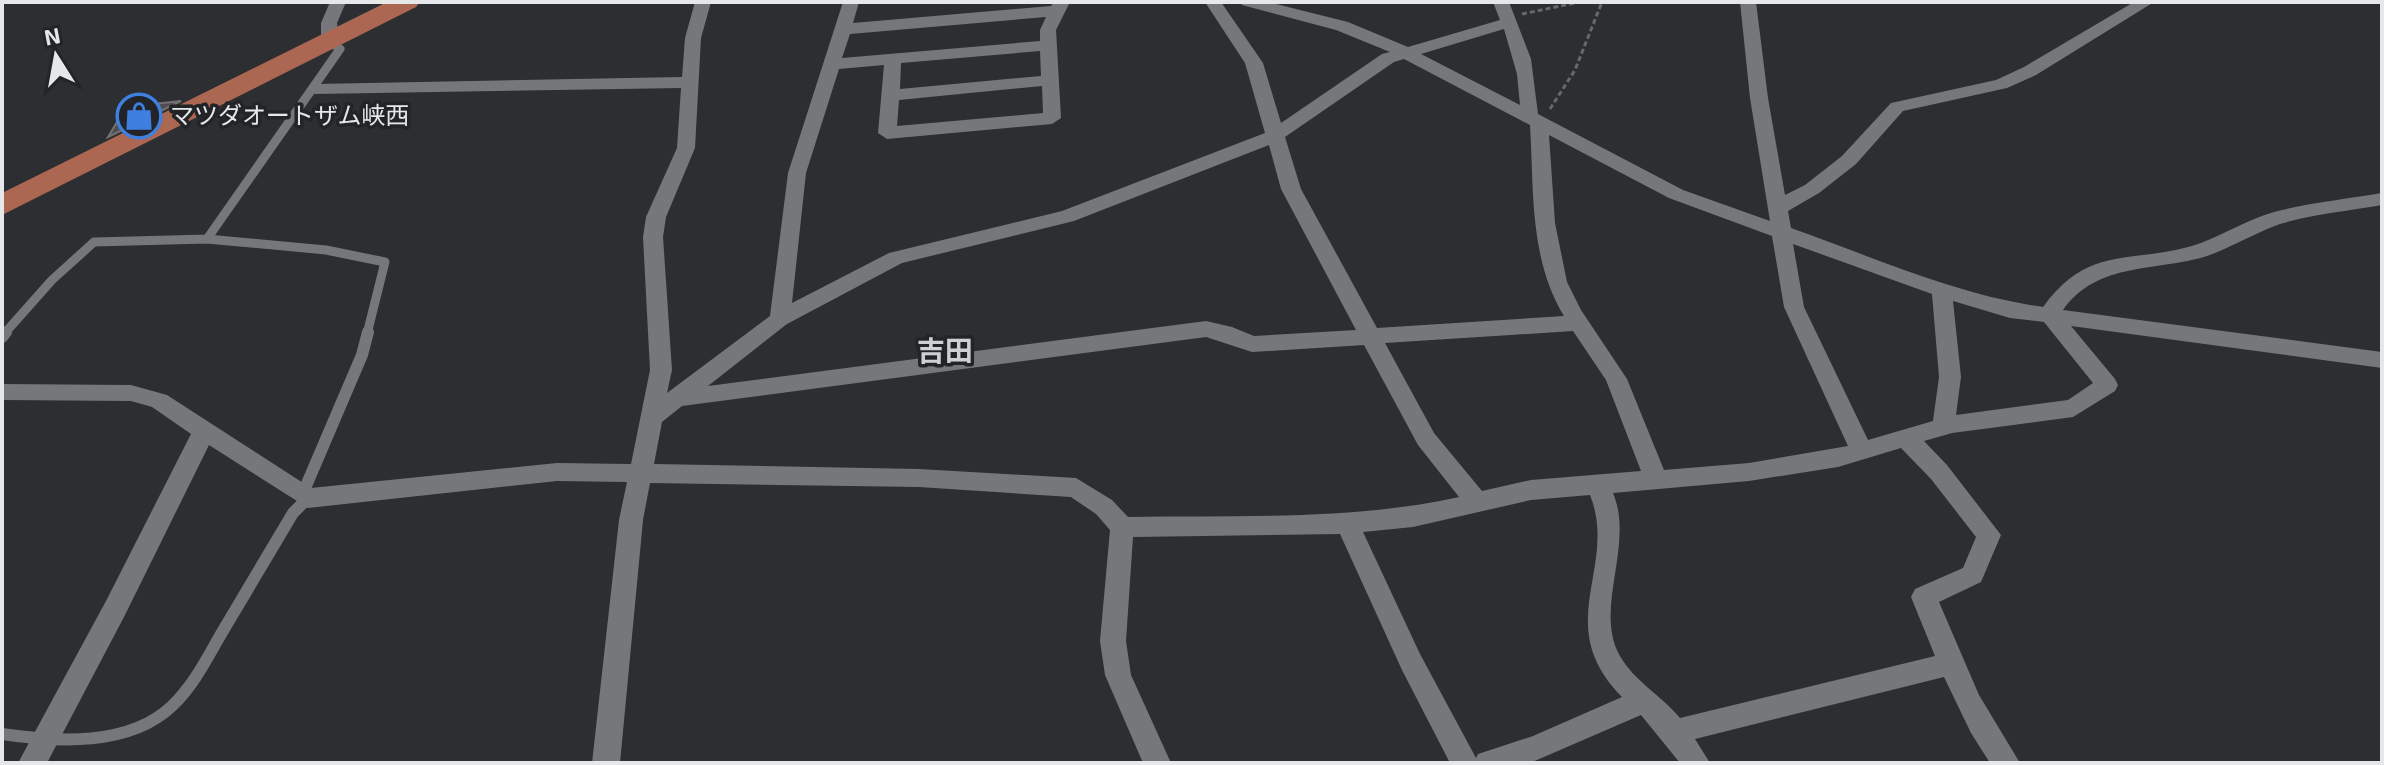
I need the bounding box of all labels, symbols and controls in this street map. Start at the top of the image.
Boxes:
north arrow [16,16,96,96]
text: N [42,21,62,50]
shop icon: マツダオートザム峡西 [115,92,163,140]
place label: マツダオートザム峡西 [170,100,410,129]
district label: 吉田 [917,333,973,367]

